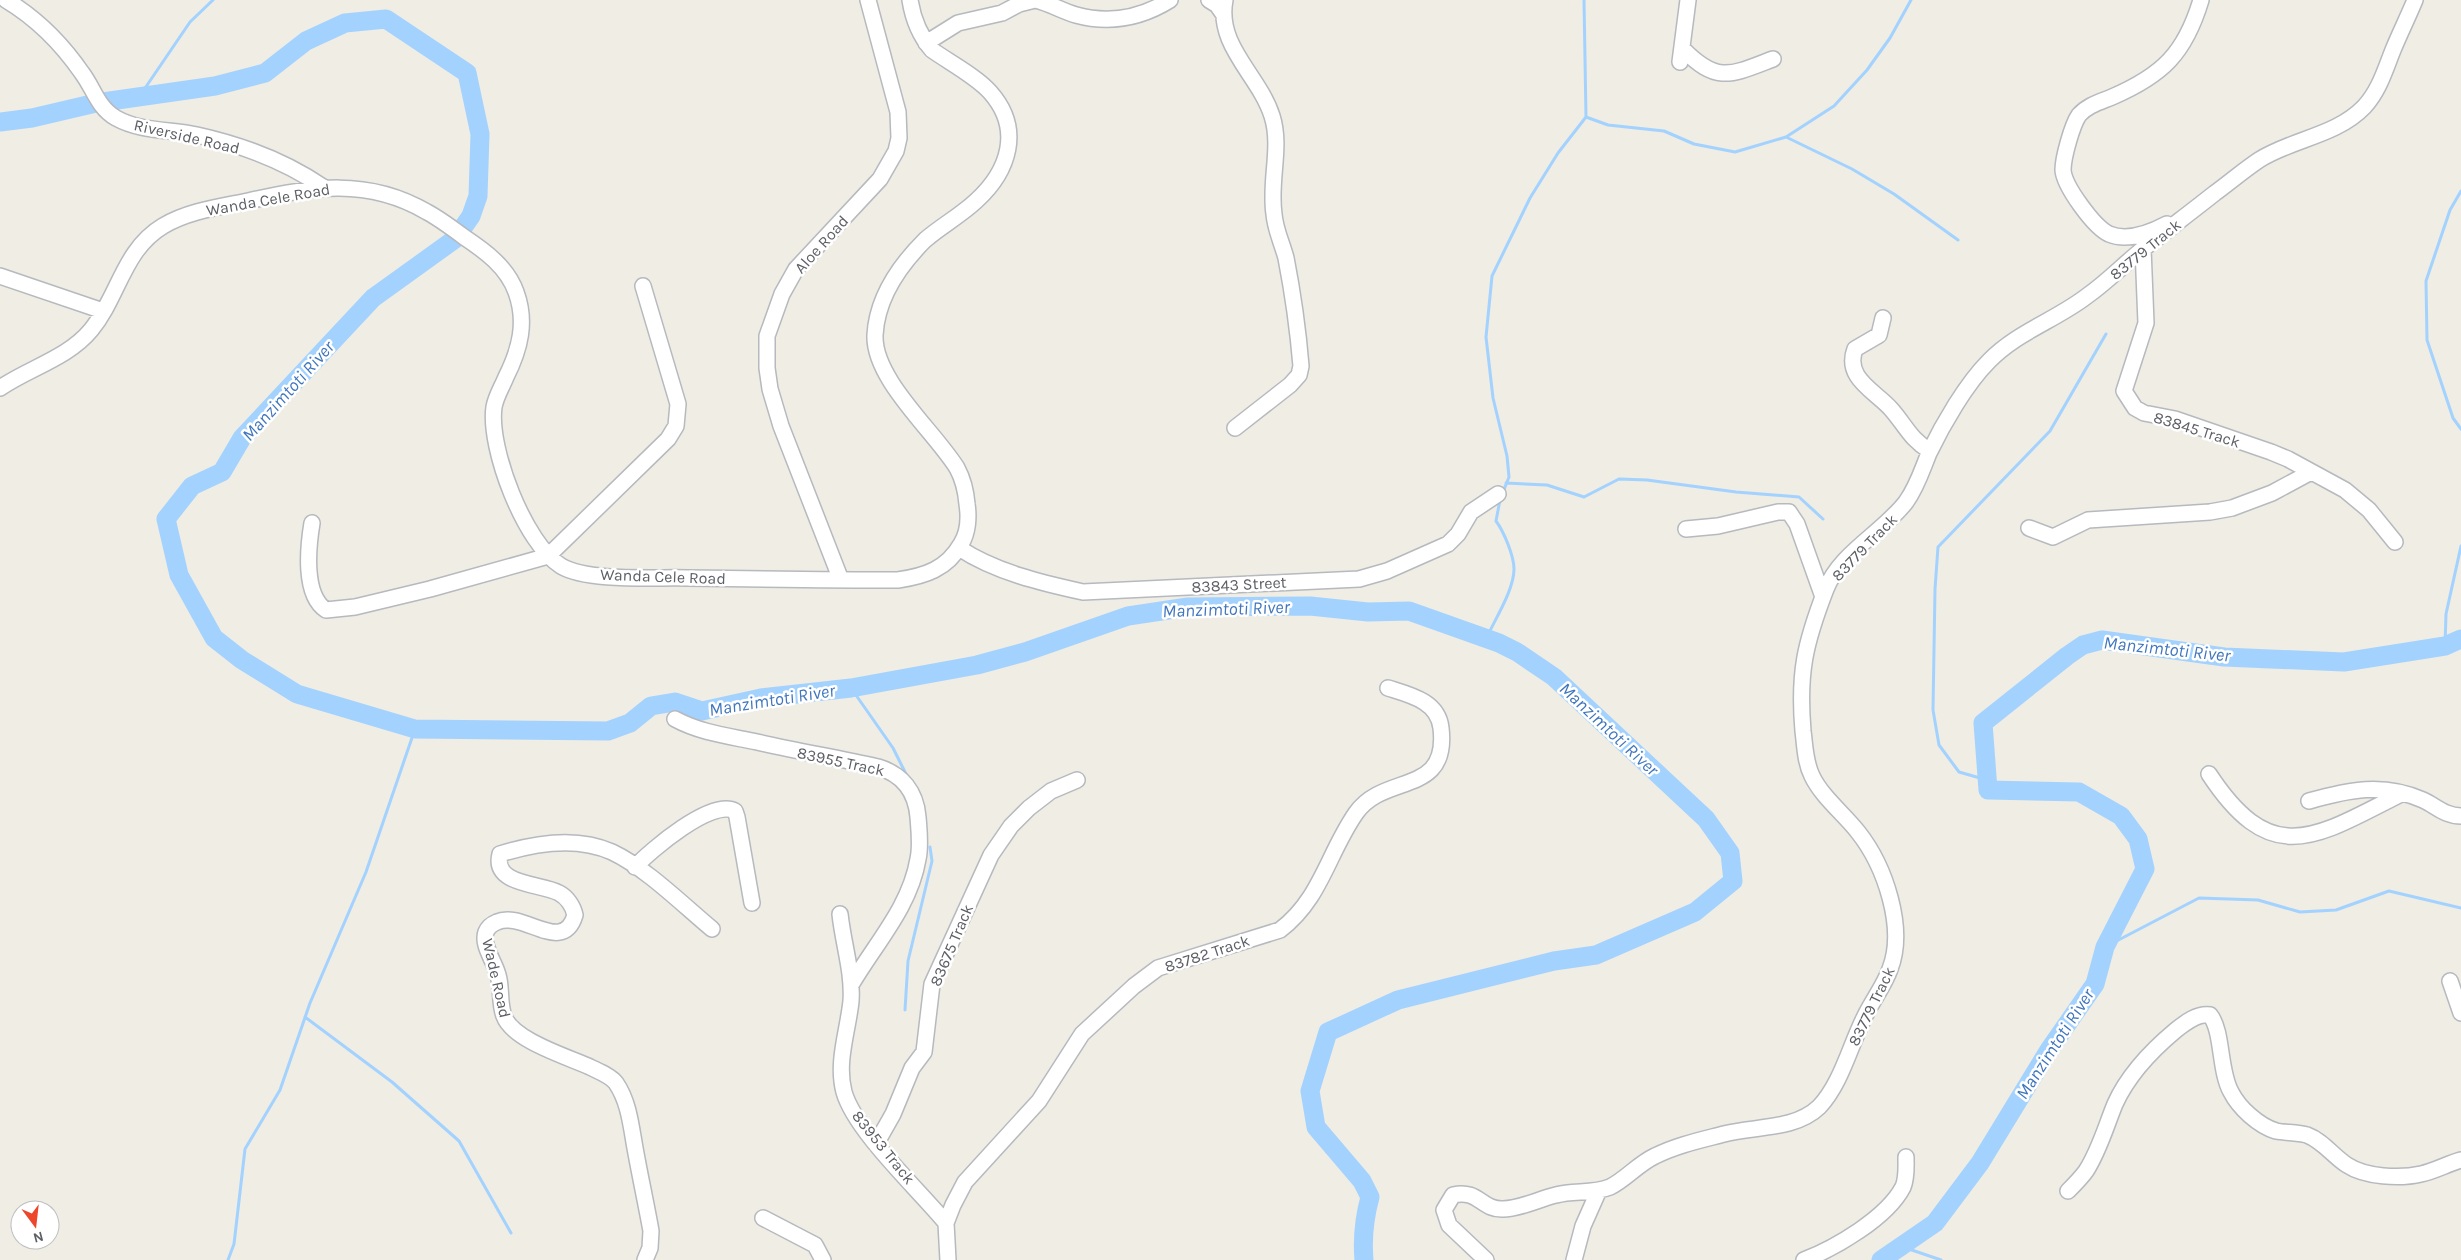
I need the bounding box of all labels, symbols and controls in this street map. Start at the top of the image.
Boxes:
street label: Riverside Road [132,115,242,158]
street label: Wanda Cele Road [205,179,332,220]
street label: Aloe Road [790,211,852,277]
street label: 83779 Track [2106,215,2185,284]
water label: Manzimtoti River [237,336,339,446]
street label: 83845 Track [2151,407,2242,452]
street label: 83779 Track [1828,510,1901,585]
street label: Wanda Cele Road [600,565,726,588]
street label: 83843 Street [1191,573,1287,596]
water label: Manzimtoti River [1162,596,1291,622]
water label: Manzimtoti River [2103,631,2232,667]
water label: Manzimtoti River [1555,678,1664,781]
water label: Manzimtoti River [707,679,837,721]
street label: 83955 Track [795,743,886,780]
street label: 83675 Track [926,901,977,989]
street label: 83782 Track [1162,931,1252,976]
street label: Wade Road [478,937,515,1020]
street label: 83779 Track [1844,963,1899,1049]
water label: Manzimtoti River [2011,984,2099,1103]
street label: 83953 Track [848,1107,919,1188]
north arrow [10,1200,60,1250]
text: N [31,1228,45,1247]

